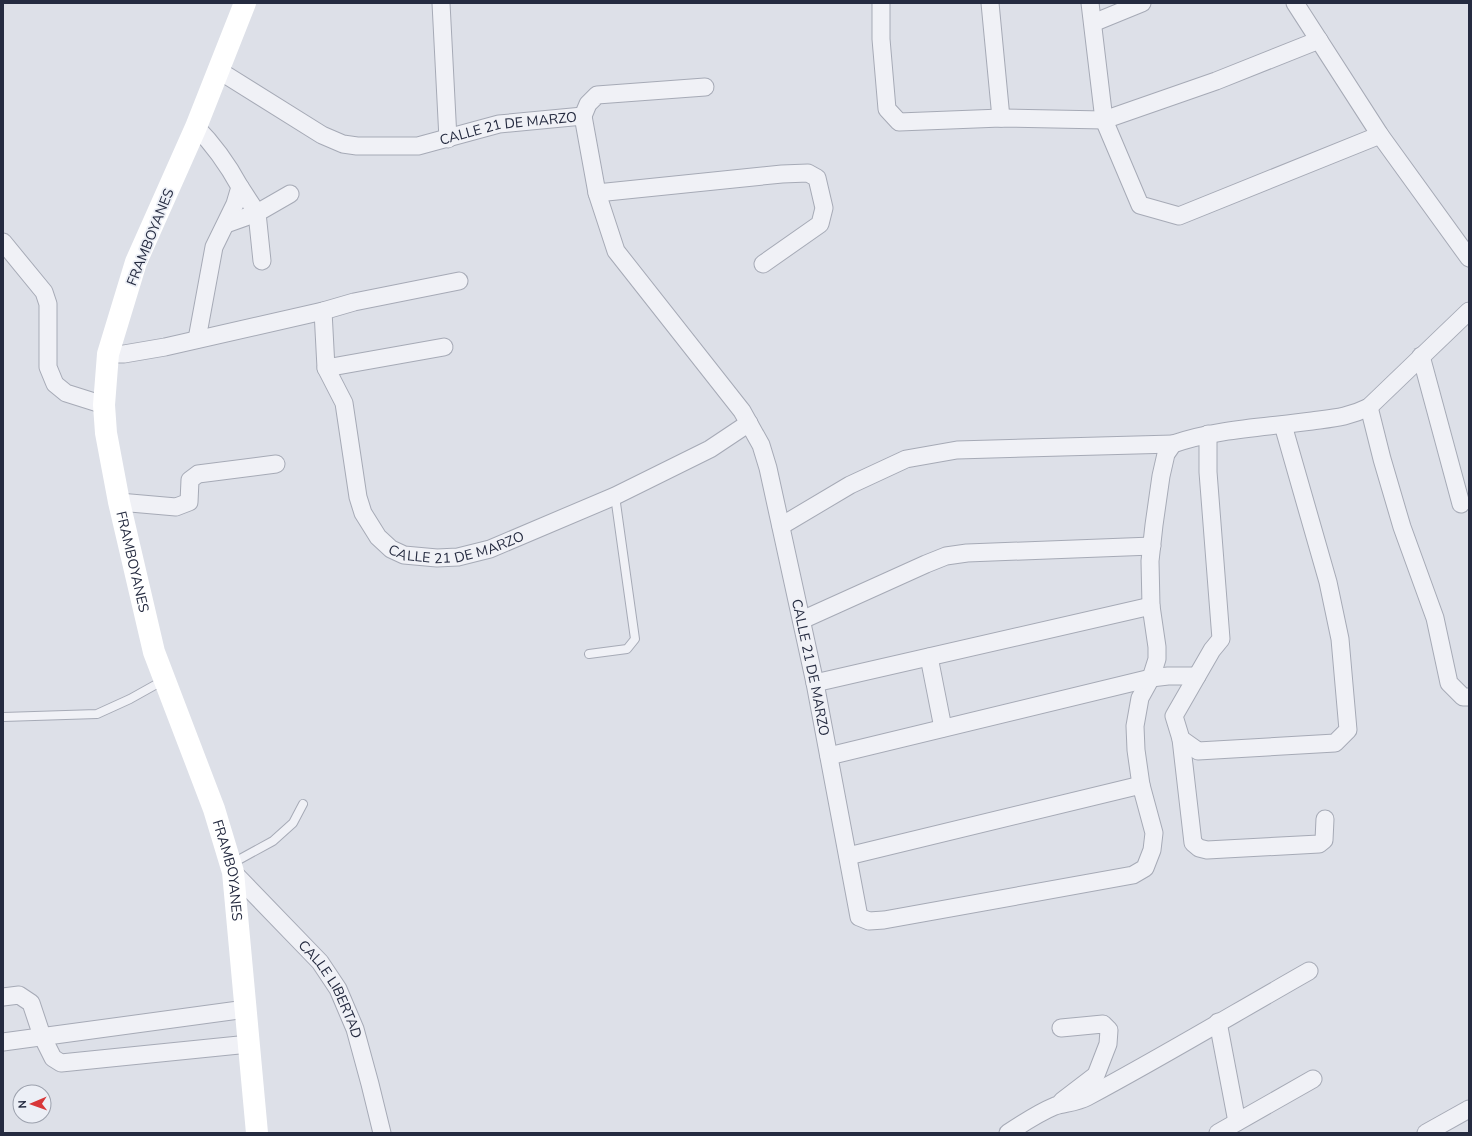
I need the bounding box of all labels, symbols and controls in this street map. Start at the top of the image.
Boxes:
street label: CALLE 21 DE MARZO [438,108,578,150]
street label: FRAMBOYANES [122,185,179,289]
street label: FRAMBOYANES [111,509,154,615]
street label: CALLE 21 DE MARZO [385,527,527,568]
street label: CALLE 21 DE MARZO [787,597,834,738]
street label: FRAMBOYANES [208,817,246,922]
street label: CALLE LIBERTAD [294,936,366,1040]
north arrow [12,1084,52,1124]
text: N [15,1100,30,1109]

